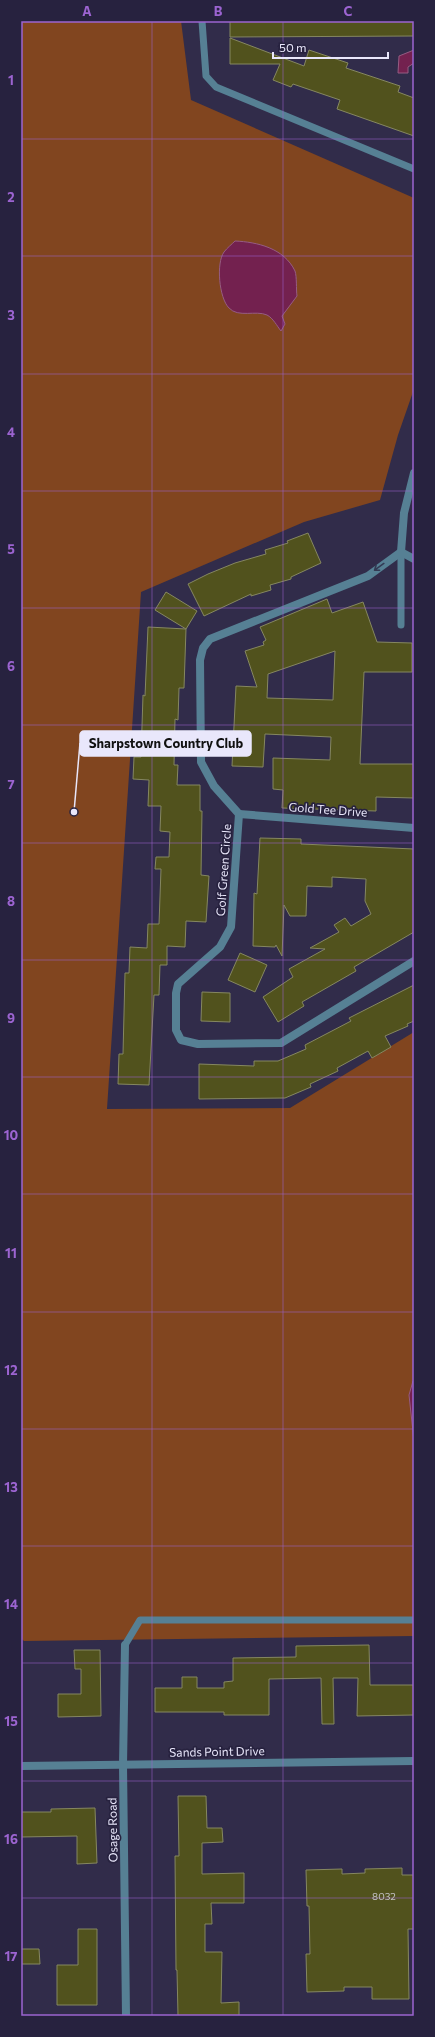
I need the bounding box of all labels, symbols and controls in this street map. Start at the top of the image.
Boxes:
text: A [82,3,92,19]
text: B [214,3,223,19]
text: C [344,3,353,19]
scale bar [273,34,388,60]
text: 50 m [279,40,307,54]
text: 1 [8,72,14,88]
text: 2 [7,189,15,205]
text: 3 [7,307,15,323]
text: 4 [7,424,15,440]
text: 5 [7,541,15,557]
one-way arrow [374,563,385,571]
text: 6 [7,658,15,674]
callout: Sharpstown Country Club [80,731,251,756]
text: Sharpstown Country Club [89,735,244,751]
text: 7 [7,776,15,792]
street label: Gold Tee Drive [288,799,368,819]
street label: Golf Green Circle [213,823,233,917]
text: 8 [7,893,15,909]
text: 9 [7,1010,15,1026]
text: 10 [4,1127,19,1143]
text: 11 [5,1245,17,1261]
text: 12 [4,1362,18,1378]
text: 13 [4,1479,18,1495]
text: 14 [4,1596,18,1612]
text: 15 [4,1713,18,1729]
street label: Sands Point Drive [169,1743,265,1759]
street label: Osage Road [104,1798,120,1862]
text: 16 [4,1831,18,1847]
house number: 8032 [372,1890,396,1902]
text: 17 [4,1948,18,1964]

